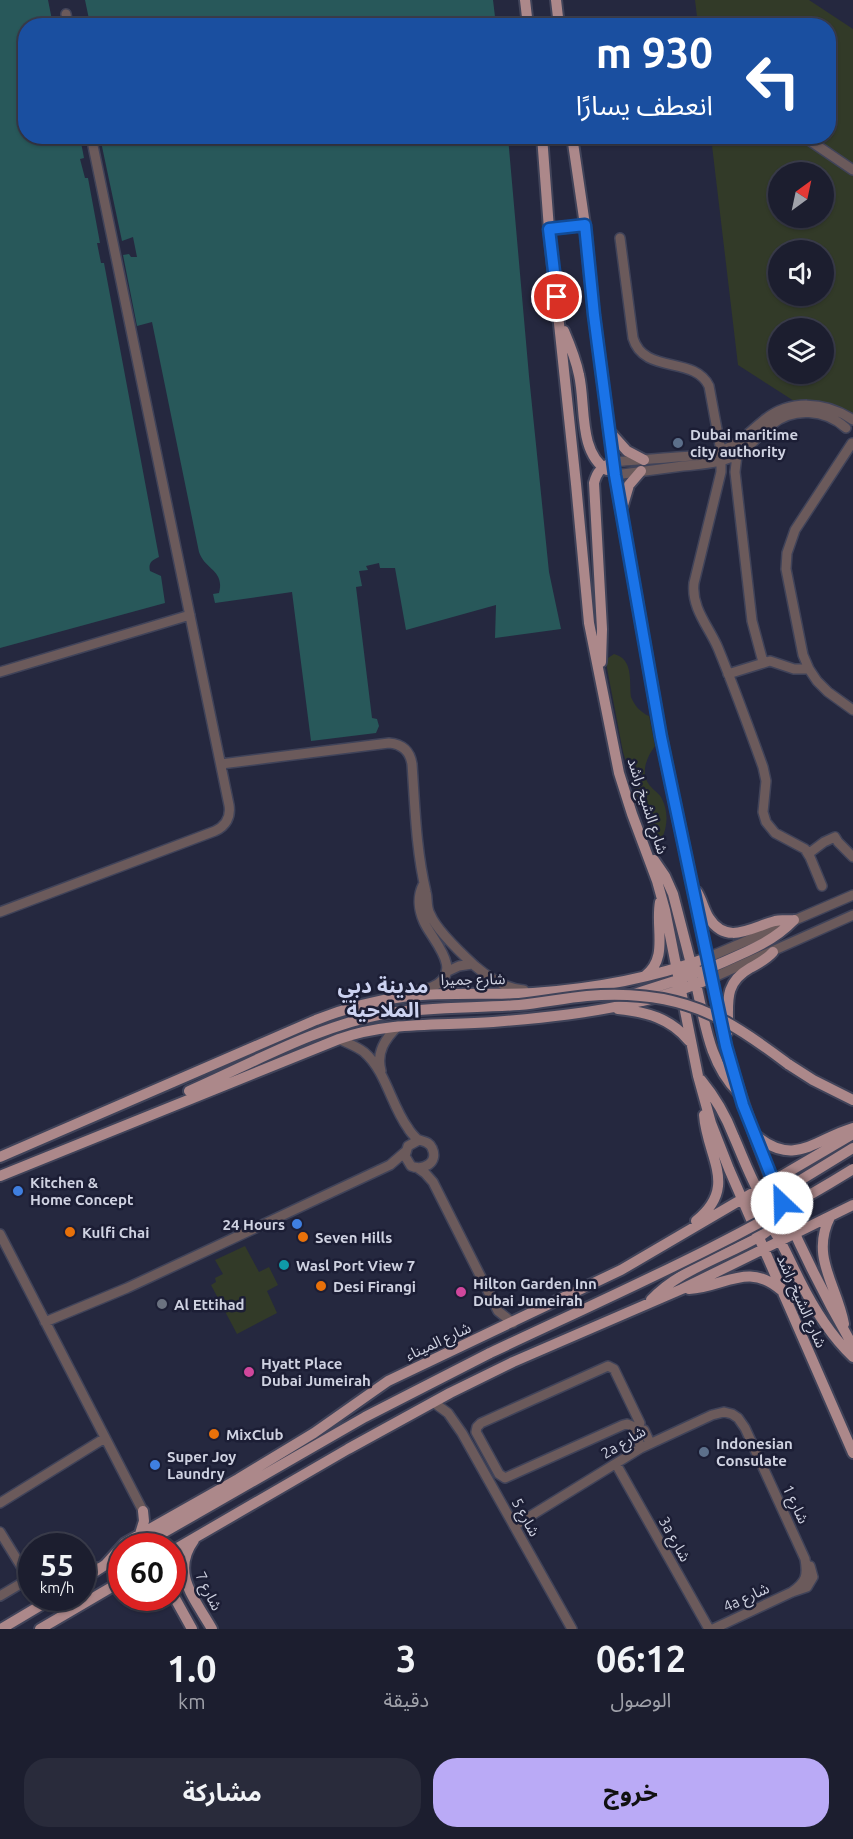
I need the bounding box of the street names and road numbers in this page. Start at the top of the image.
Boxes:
street label: شارع الشيخ راشد [621,756,672,858]
street label: شارع جميرا [440,970,506,992]
street label: شارع الشيخ راشد [770,1252,830,1352]
street label: شارع الميناء [403,1318,475,1367]
street label: 2a شارع [598,1422,651,1465]
street label: شارع 1 [776,1482,812,1528]
street label: شارع 5 [505,1495,544,1541]
street label: 3a شارع [652,1514,694,1567]
street label: شارع 7 [189,1569,226,1615]
street label: 4a شارع [720,1579,774,1619]

